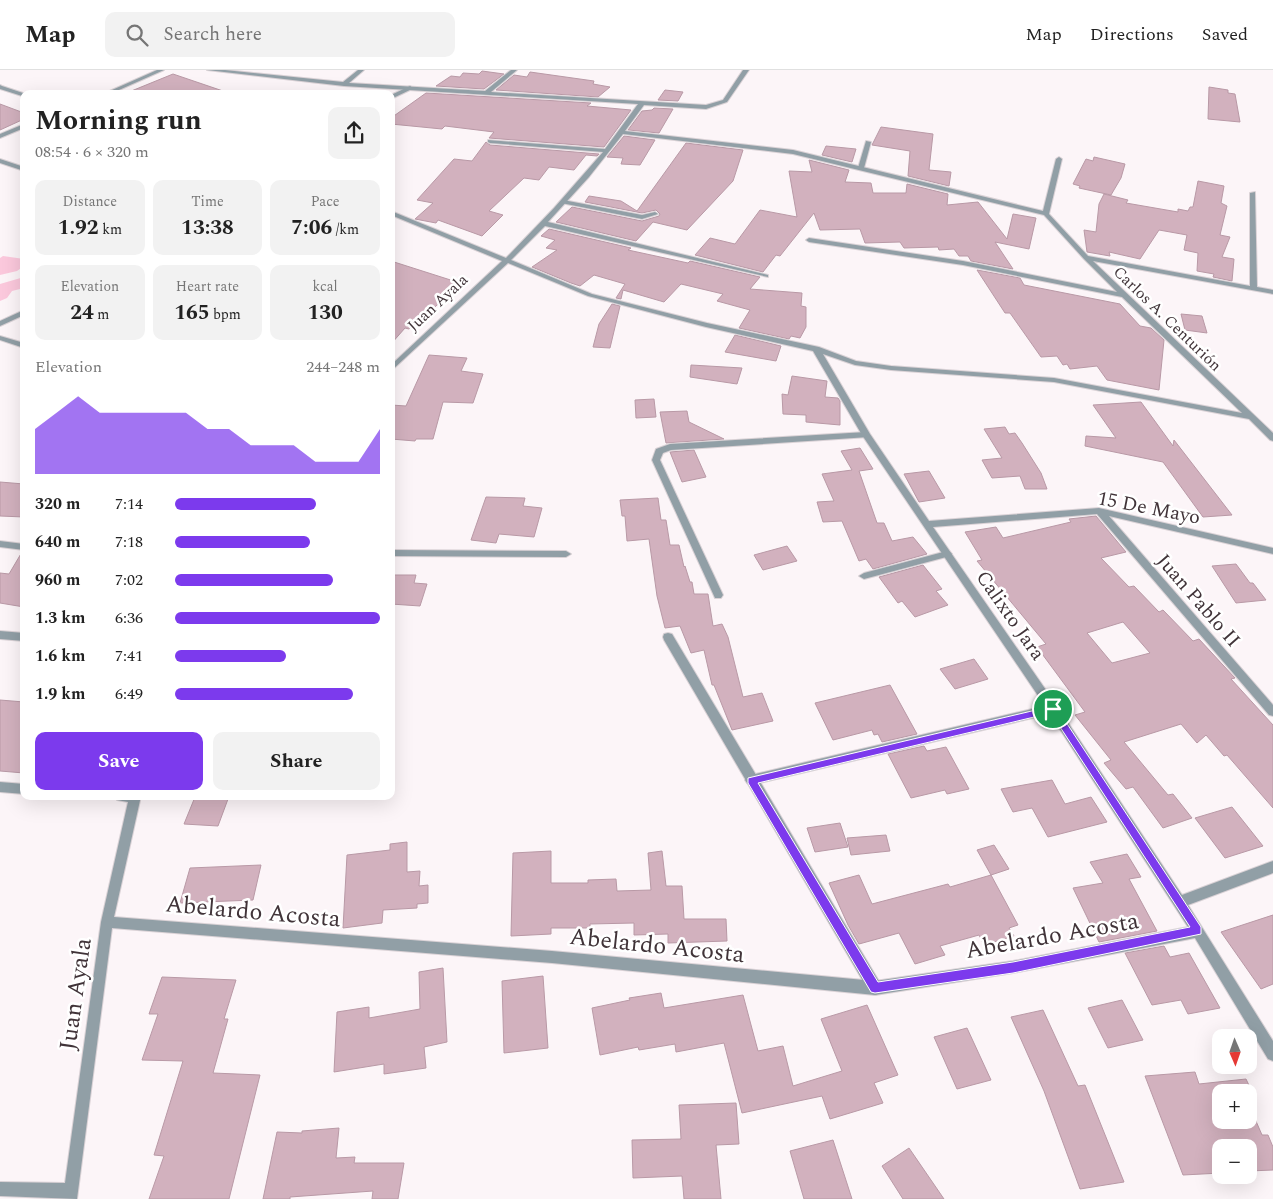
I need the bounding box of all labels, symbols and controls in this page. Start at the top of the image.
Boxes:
search box [105,12,455,57]
text: Map [25,17,75,53]
text: Search here [163,20,262,49]
icon: search [123,21,151,49]
text: Map [1026,21,1062,48]
text: Directions [1090,21,1174,48]
text: Saved [1202,21,1248,48]
text: Morning run [35,99,202,142]
button: share [328,107,380,159]
text: 08:54 · 6 × 320 m [35,140,149,164]
text: Distance [63,191,117,212]
text: Time [191,191,224,212]
text: Pace [311,191,340,212]
text: 1.92 [58,212,99,244]
text: 13:38 [181,212,234,244]
text: 7:06 [291,212,332,244]
text: km [99,219,122,240]
text: /km [332,219,359,240]
street label: Carlos A. Centurión [1108,261,1227,377]
street label: Juan Ayala [402,268,474,337]
text: Elevation [61,276,119,297]
text: Heart rate [176,276,239,297]
text: kcal [313,276,338,297]
text: 24 [70,297,94,329]
text: 165 [174,297,210,329]
text: 130 [307,297,343,329]
text: m [94,304,109,325]
text: bpm [210,304,241,325]
text: Elevation [35,355,102,379]
text: 244–248 m [306,355,380,379]
street label: 15 De Mayo [1095,483,1203,533]
text: 320 m [35,492,80,516]
text: 7:14 [115,492,143,516]
text: 640 m [35,530,80,554]
text: 7:18 [115,530,143,554]
street label: Juan Pablo II [1149,547,1248,654]
street label: Calixto Jara [968,564,1052,667]
text: 960 m [35,568,80,592]
text: 7:02 [115,568,143,592]
text: 1.3 km [35,606,85,630]
text: 6:36 [115,606,143,630]
text: 1.6 km [35,644,85,668]
text: 7:41 [115,644,143,668]
text: 1.9 km [35,682,85,706]
text: 6:49 [115,682,143,706]
pin [1032,688,1074,730]
icon: arrive [1039,695,1067,723]
button: Save [35,732,203,790]
button: Share [213,732,380,790]
street label: Abelardo Acosta [164,886,342,938]
street label: Abelardo Acosta [963,903,1142,969]
street label: Abelardo Acosta [568,919,746,973]
street label: Juan Ayala [50,935,102,1053]
north arrow [1212,1029,1258,1074]
map controls [1212,1029,1257,1184]
button: + [1212,1084,1257,1129]
button: − [1212,1139,1257,1184]

